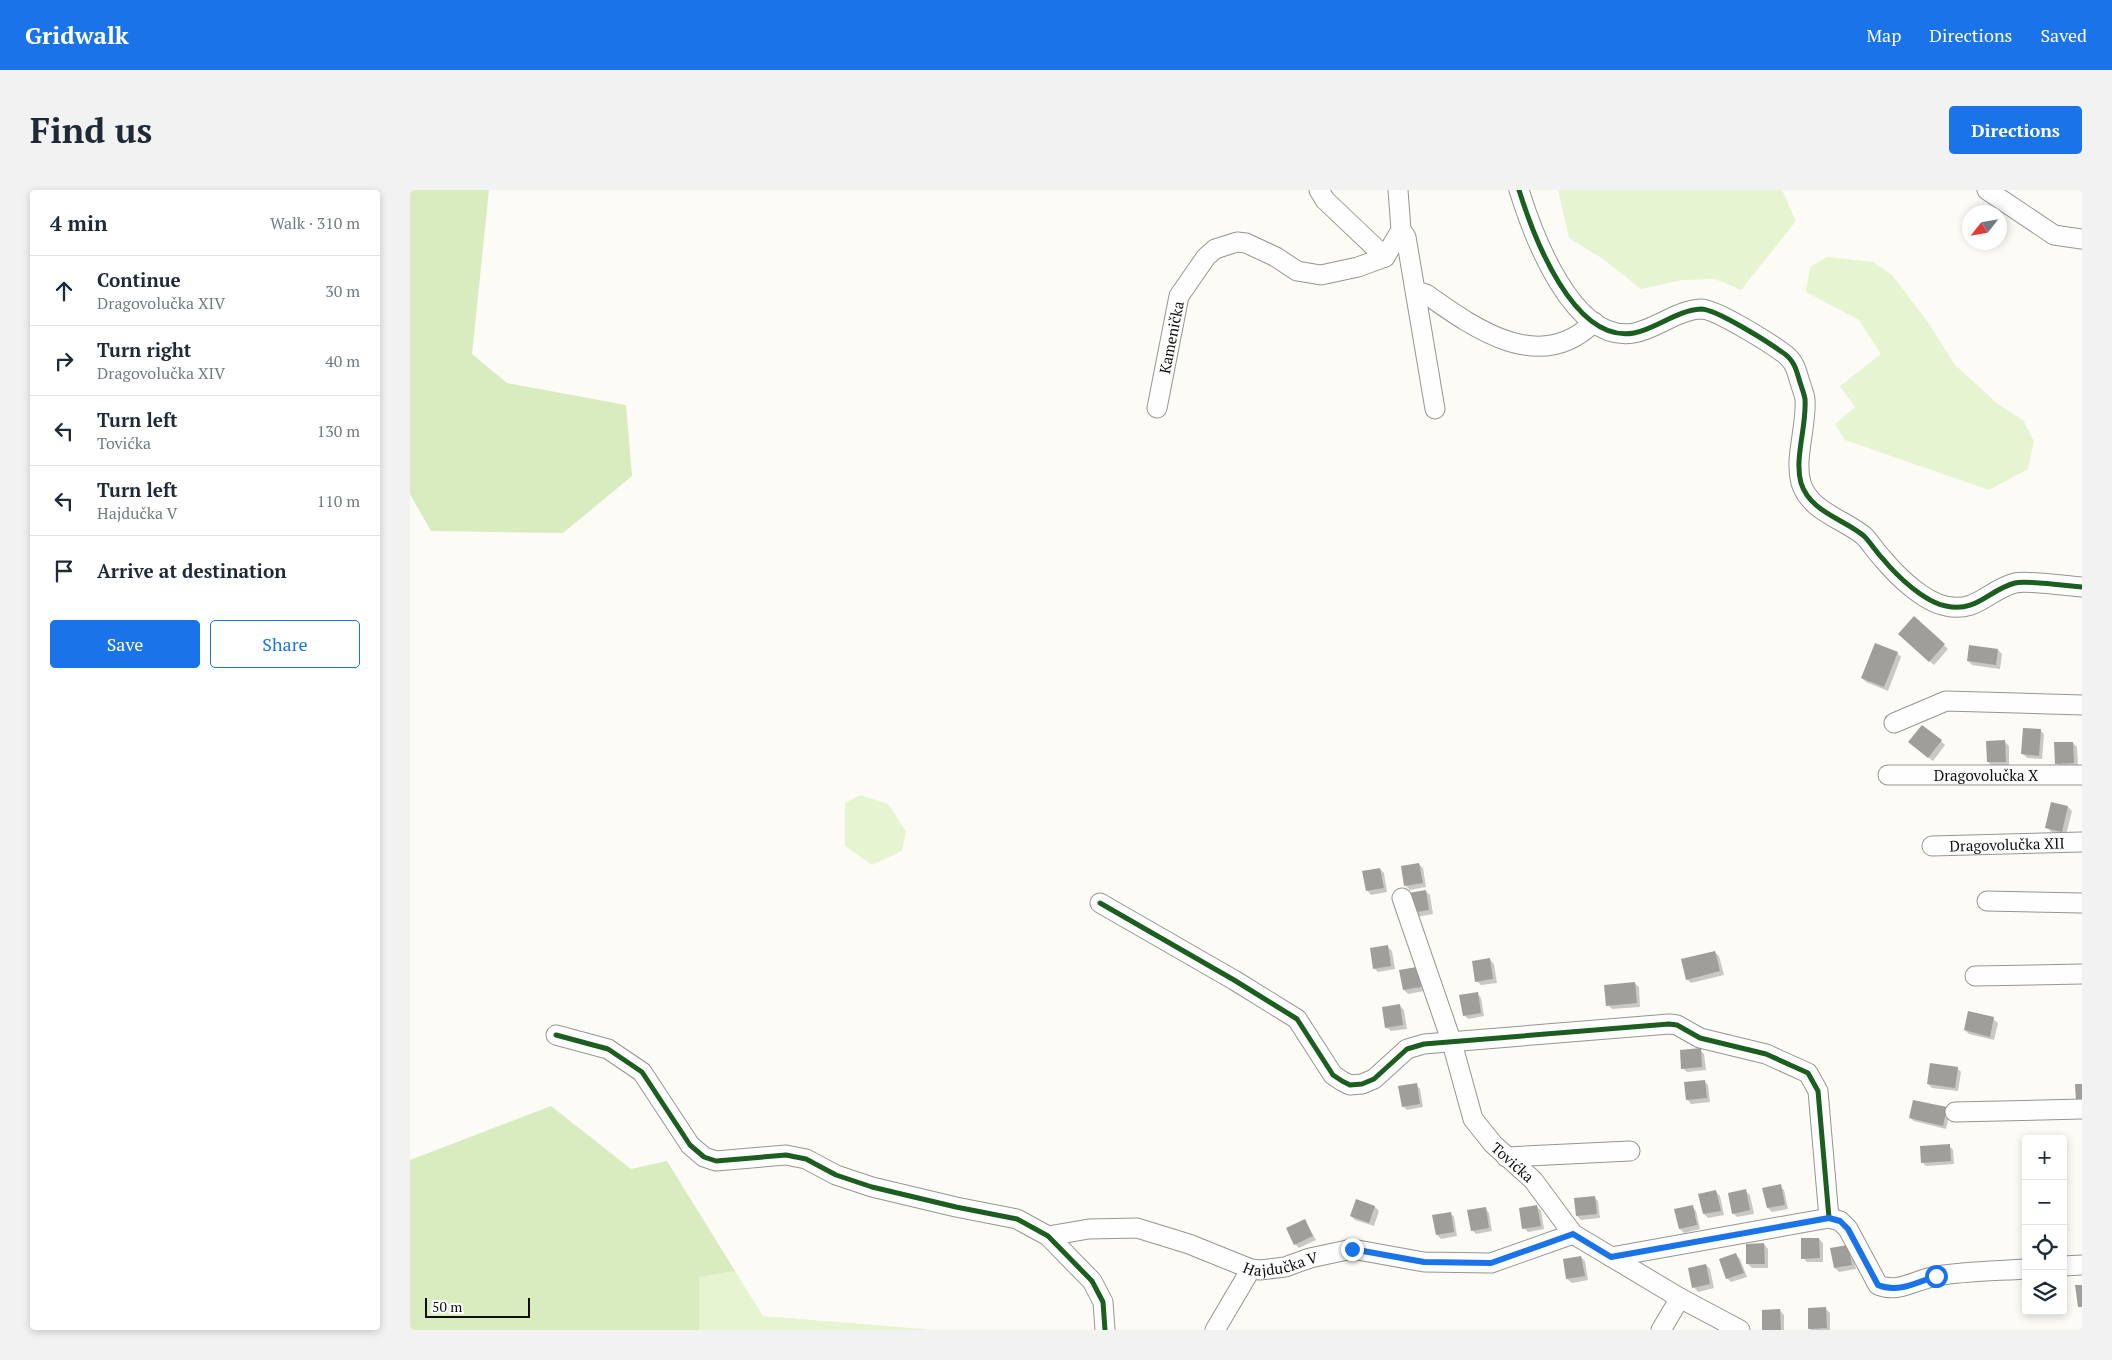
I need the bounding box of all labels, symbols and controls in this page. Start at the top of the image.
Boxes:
text: Gridwalk [25,19,129,51]
text: Map [1866,23,1901,47]
text: Directions [1929,23,2012,47]
text: Saved [2040,23,2087,47]
button: Directions [1949,106,2082,154]
text: Find us [30,107,152,153]
north arrow [1962,205,2007,250]
text: 4 min [50,209,107,237]
text: Walk · 310 m [270,212,360,234]
text: Continue [97,267,181,292]
icon: ahead [50,277,78,305]
text: 30 m [325,280,360,302]
text: Dragovolučka XIV [97,292,225,314]
street label: Kamenička [1154,299,1188,375]
text: Turn right [97,337,191,362]
icon: right [50,347,78,375]
text: 40 m [325,350,360,372]
text: Dragovolučka XIV [97,362,225,384]
text: Turn left [97,407,178,432]
icon: left [50,417,78,445]
text: 130 m [317,420,360,442]
text: Tovićka [97,432,151,454]
text: Turn left [97,477,178,502]
icon: left [50,487,78,515]
text: 110 m [317,490,360,512]
text: Hajdučka V [97,502,178,524]
icon: arrive [50,557,78,585]
text: Arrive at destination [97,558,286,583]
button: Save [50,620,200,668]
button: Share [210,620,360,668]
street label: Dragovolučka X [1934,765,2038,785]
street label: Dragovolučka XII [1949,832,2065,856]
map controls [2022,1135,2067,1315]
button: + [2022,1135,2067,1180]
street label: Tovićka [1487,1137,1539,1187]
button: − [2022,1180,2067,1225]
button: locate [2022,1225,2067,1270]
route end [1341,1238,1364,1261]
street label: Hajdučka V [1240,1247,1320,1280]
route start [1925,1265,1948,1288]
button: layers [2022,1270,2067,1315]
scale bar [425,1295,530,1318]
text: 50 m [432,1297,462,1316]

